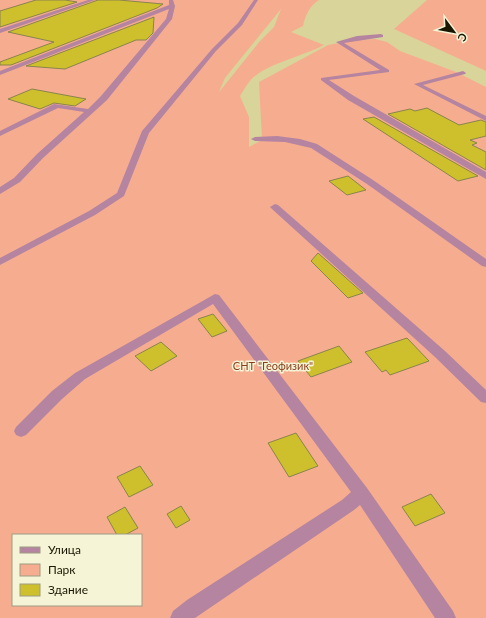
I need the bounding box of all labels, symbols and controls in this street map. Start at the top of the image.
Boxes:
north arrow [434,12,474,52]
text: С [455,31,470,45]
park label: СНТ "Геофизик" [233,359,313,372]
legend [12,534,142,606]
text: Улица [48,542,81,557]
text: Парк [48,562,76,577]
text: Здание [48,582,88,597]

